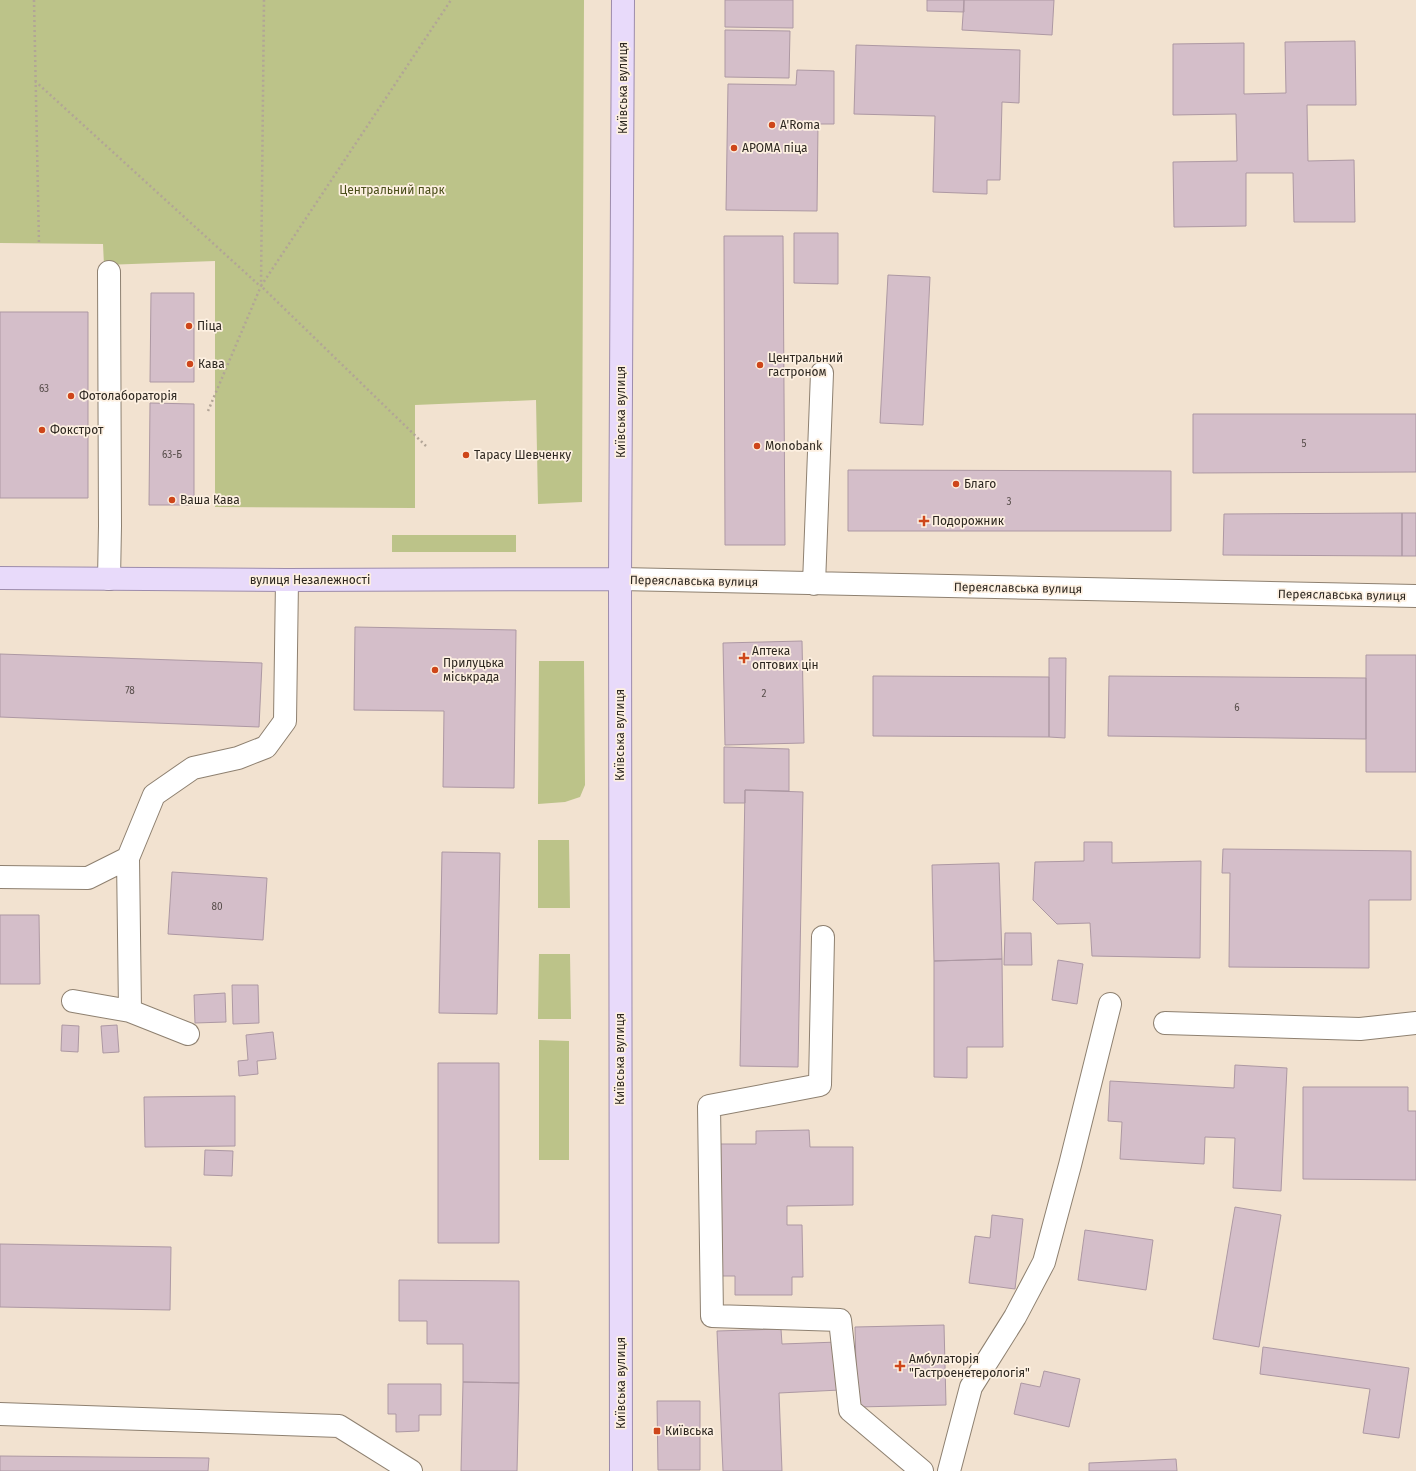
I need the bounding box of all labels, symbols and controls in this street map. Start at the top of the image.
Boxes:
street label: Київська вулиця [616,42,630,134]
place label: A'Roma [780,118,820,132]
marker: A'Roma [767,120,777,130]
place label: АРОМА піца [742,141,807,155]
marker: АРОМА піца [729,143,739,153]
park label: Центральний парк [339,183,445,197]
place label: Піца [197,319,222,333]
marker: Піца [184,321,194,331]
place label: Центральний гастроном [768,351,843,379]
place label: Кава [198,357,225,371]
marker: Кава [185,359,195,369]
marker: Центральний гастроном [755,360,765,370]
street label: Київська вулиця [614,366,628,458]
house number: 63 [39,383,49,395]
place label: Фотолабораторія [79,389,178,403]
marker: Фотолабораторія [66,391,76,401]
place label: Фокстрот [50,423,104,437]
marker: Фокстрот [37,425,47,435]
house number: 5 [1301,438,1307,450]
place label: Monobank [765,439,823,453]
marker: Monobank [752,441,762,451]
place label: Тарасу Шевченку [474,448,571,462]
house number: 63-Б [162,449,182,461]
marker: Тарасу Шевченку [461,450,471,460]
place label: Благо [964,477,996,491]
marker: Благо [951,479,961,489]
place label: Ваша Кава [180,493,240,507]
marker: Ваша Кава [167,495,177,505]
house number: 3 [1007,496,1012,508]
place label: Подорожник [932,514,1005,528]
marker: Подорожник [919,516,929,526]
street label: вулиця Незалежності [250,573,370,587]
street label: Переяславська вулиця [630,573,758,589]
street label: Переяславська вулиця [954,580,1082,596]
street label: Переяславська вулиця [1278,587,1406,603]
place label: Аптека оптових цін [752,644,819,672]
marker: Аптека оптових цін [739,653,749,663]
place label: Прилуцька міськрада [443,656,504,684]
marker: Прилуцька міськрада [430,665,440,675]
house number: 78 [125,685,135,697]
house number: 2 [762,688,767,700]
street label: Київська вулиця [613,689,627,781]
house number: 6 [1234,702,1240,714]
house number: 80 [211,901,223,913]
street label: Київська вулиця [613,1013,627,1105]
street label: Київська вулиця [614,1337,628,1429]
place label: Амбулаторія "Гастроенетерологія" [909,1352,1030,1380]
marker: Амбулаторія "Гастроенетерологія" [894,1360,906,1372]
place label: Київська [665,1424,714,1438]
marker: Київська [652,1426,662,1436]

